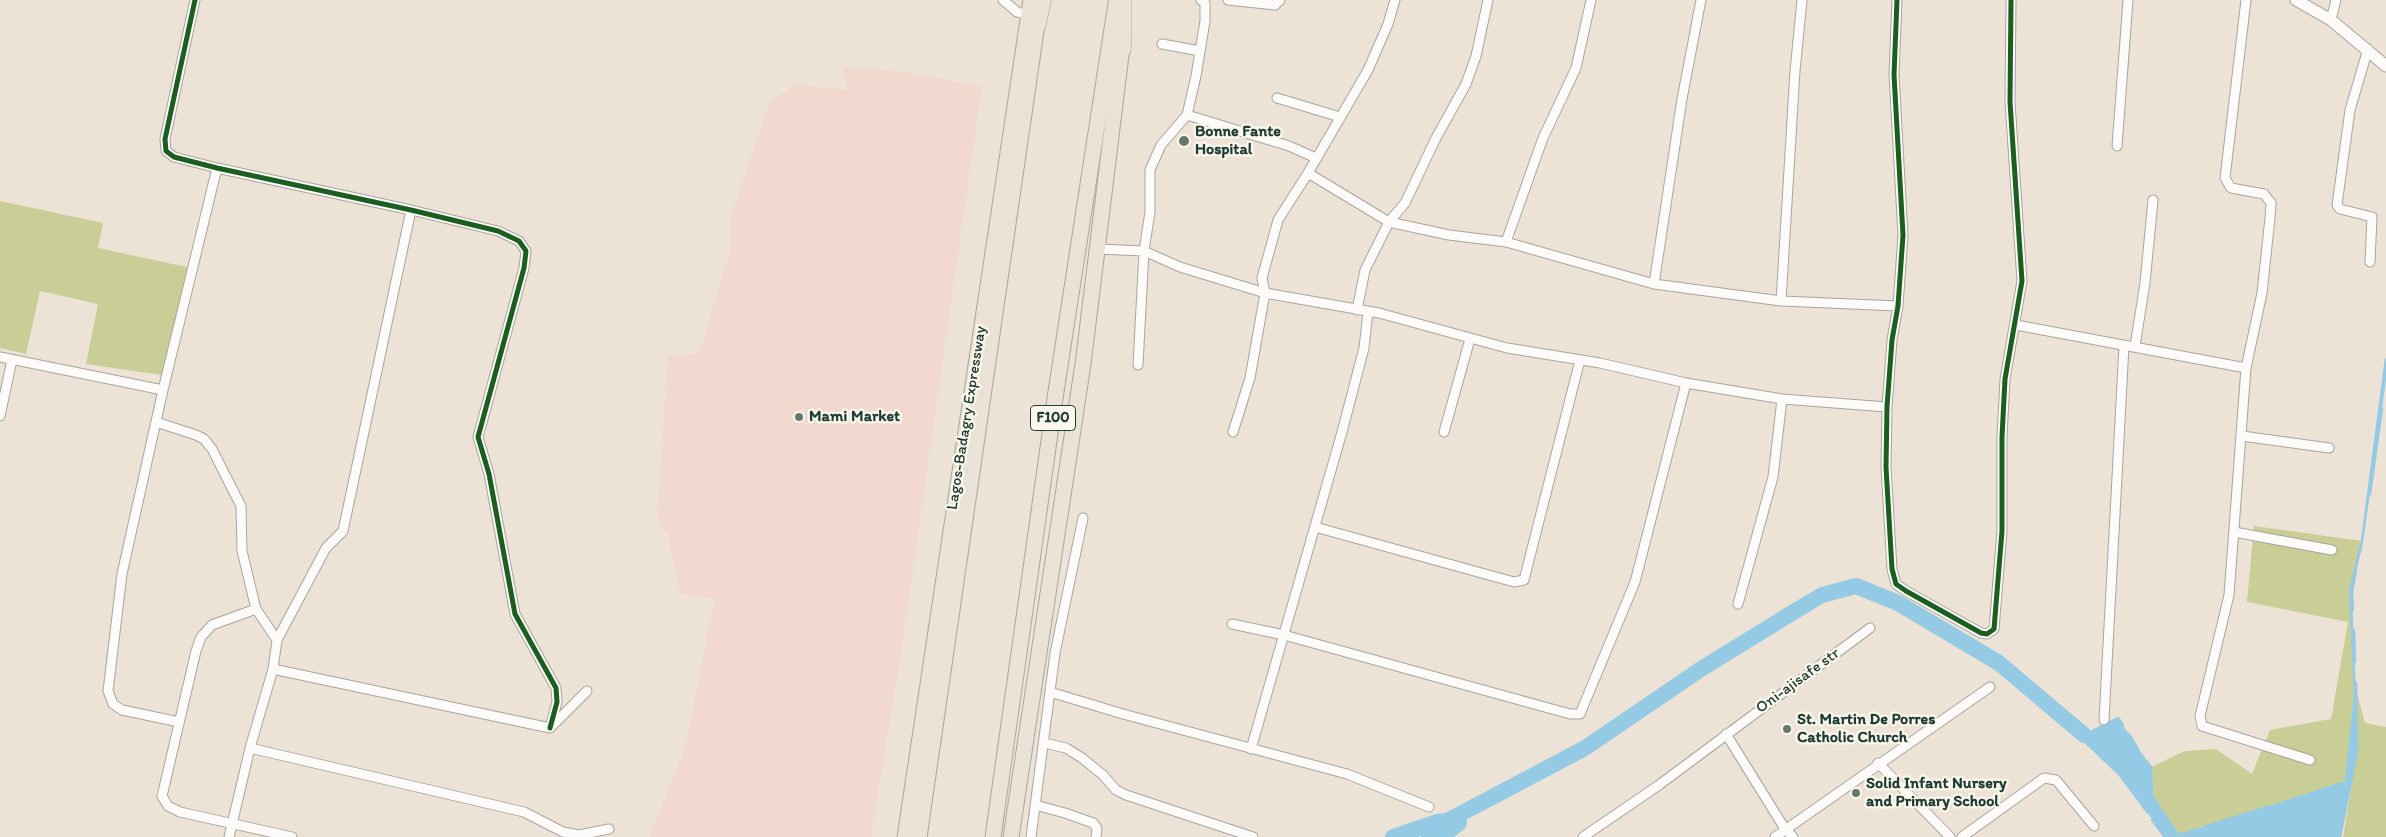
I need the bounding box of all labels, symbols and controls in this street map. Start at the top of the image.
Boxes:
place label: Bonne Fante Hospital [1195,122,1281,160]
marker: Bonne Fante Hospital [1177,134,1191,148]
street label: Lagos-Badagry Expressway [943,325,991,511]
road number: F100 [1030,406,1076,430]
place label: Mami Market [809,407,900,427]
marker: Mami Market [793,411,805,423]
street label: Oni-ajisafe str [1752,644,1844,718]
place label: St. Martin De Porres Catholic Church [1797,710,1935,748]
marker: St. Martin De Porres Catholic Church [1781,723,1793,735]
place label: Solid Infant Nursery and Primary School [1866,774,2007,812]
marker: Solid Infant Nursery and Primary School [1850,787,1862,799]

